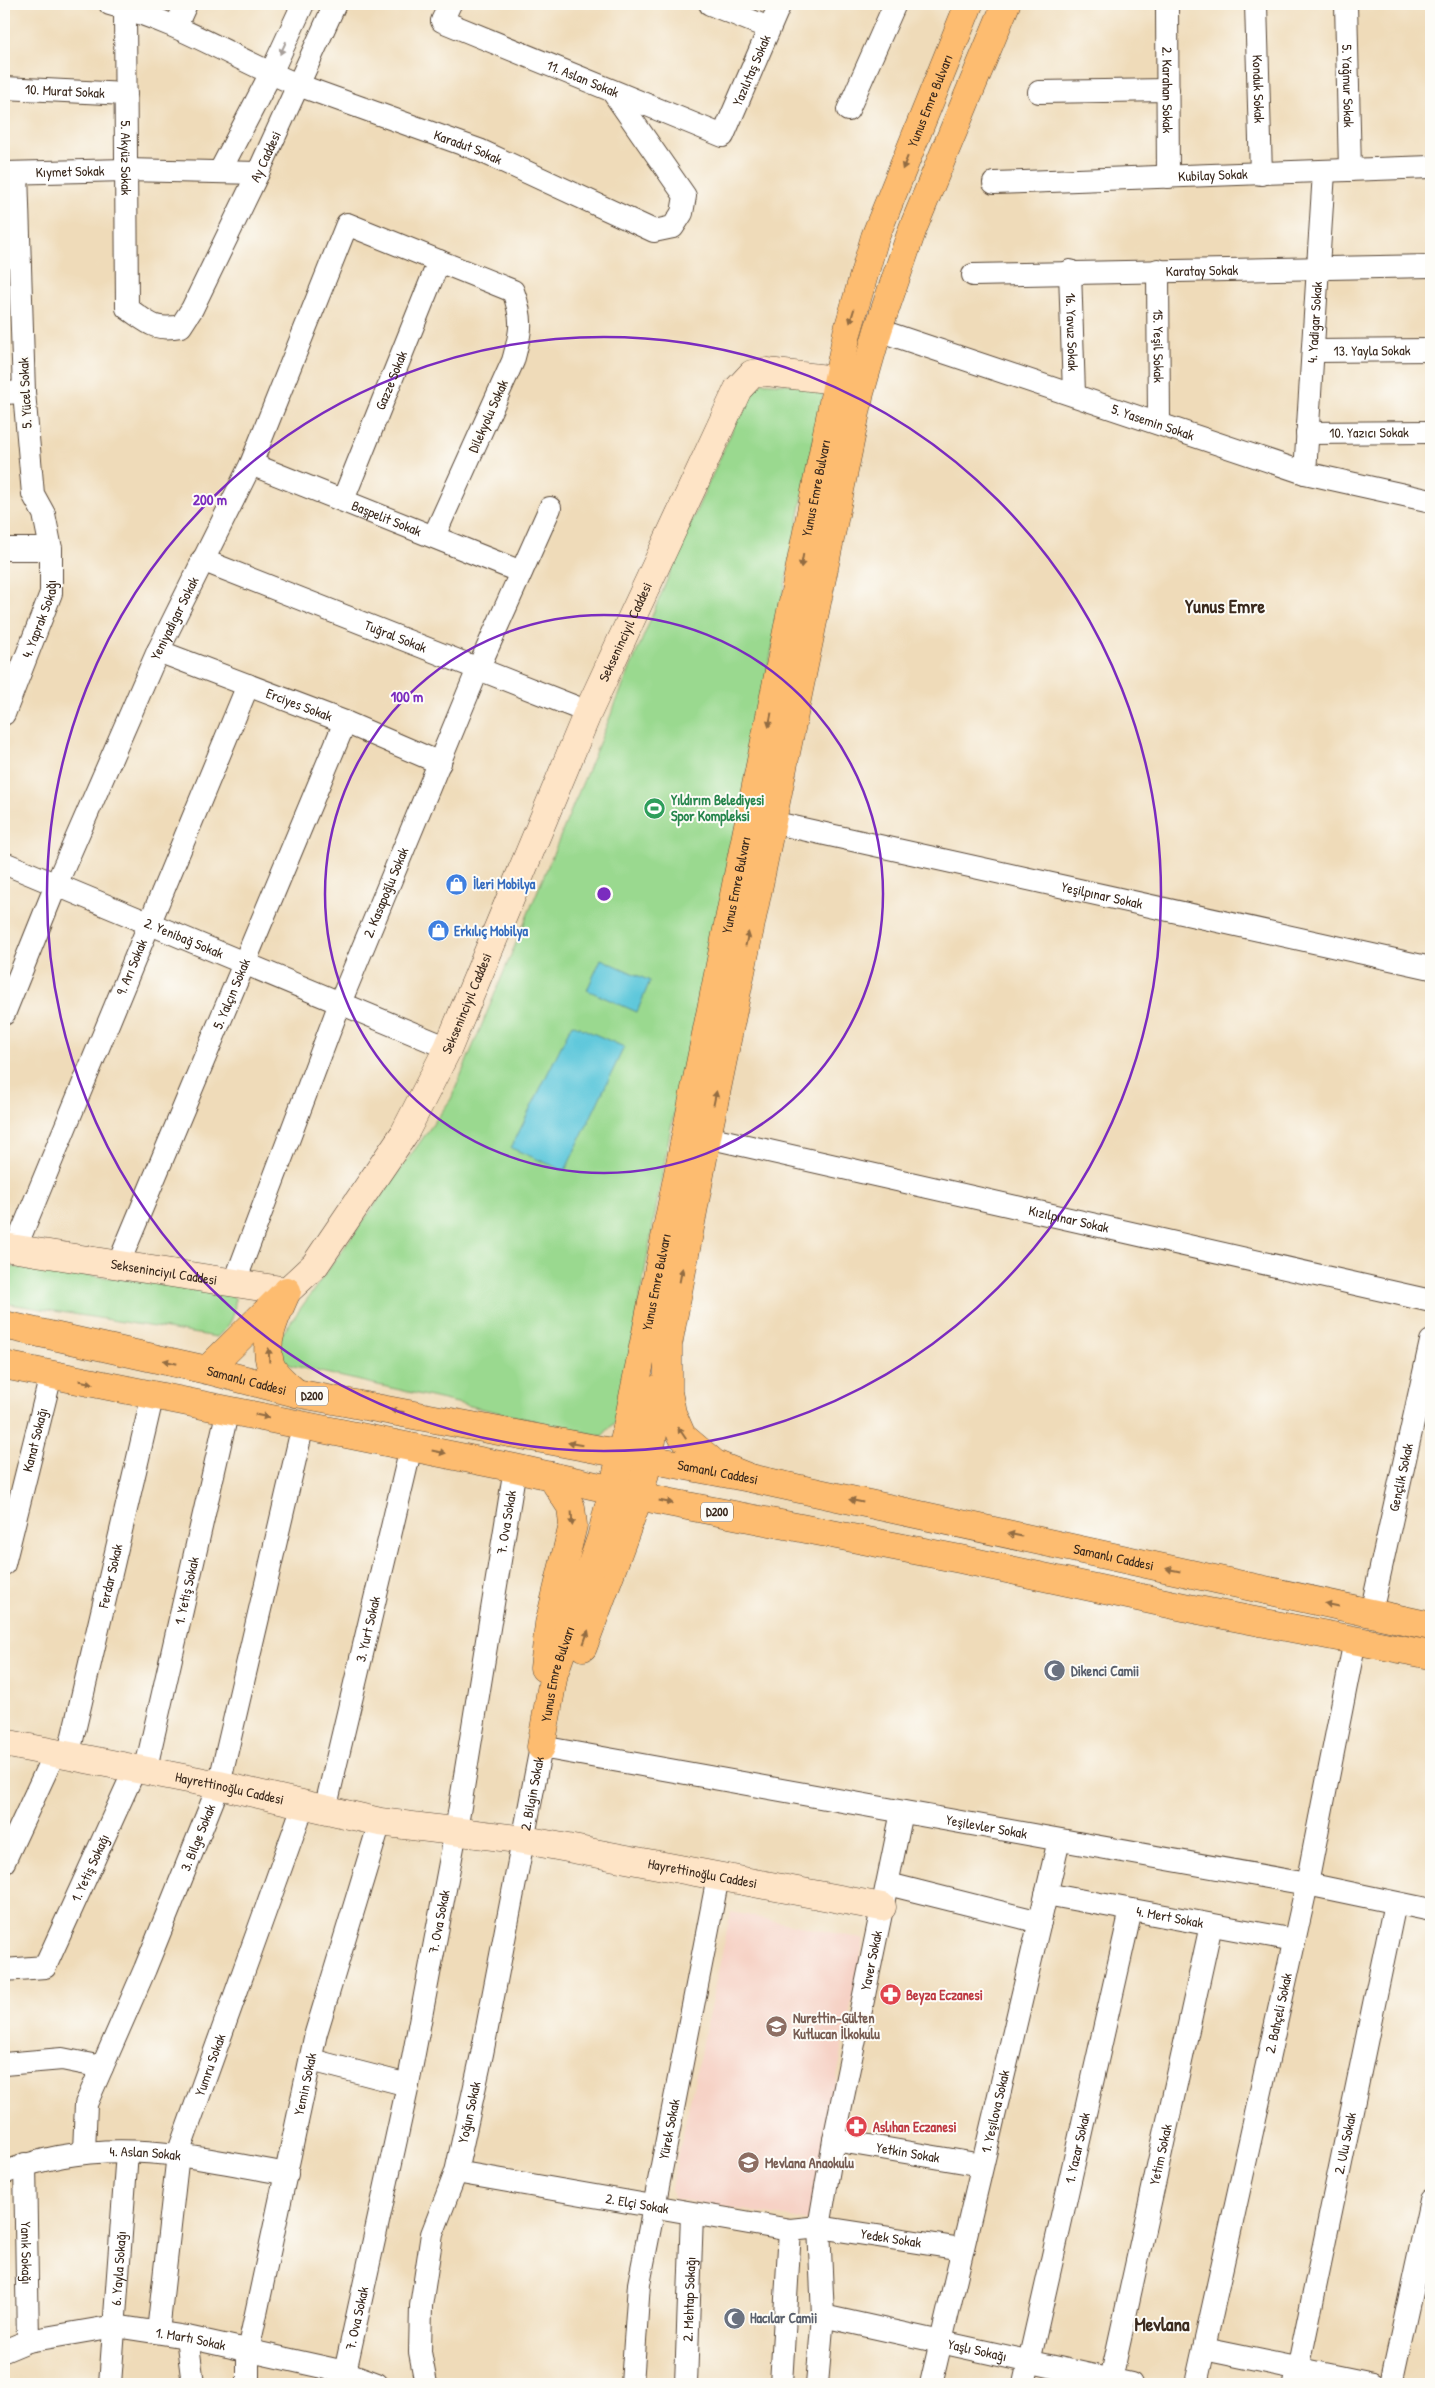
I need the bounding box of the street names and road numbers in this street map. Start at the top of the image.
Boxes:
street label: Yazılıtaş Sokak [727,31,775,109]
street label: 5. Yağmur Sokak [1338,44,1359,128]
street label: 2. Karahan Sokak [1158,47,1178,134]
street label: Yunus Emre Bulvarı [902,51,957,150]
street label: Konduk Sokak [1248,54,1270,124]
street label: 11. Aslan Sokak [544,55,622,102]
street label: 10. Murat Sokak [25,79,105,102]
street label: 5. Akyüz Sokak [116,121,136,196]
street label: Karadut Sokak [431,125,506,169]
street label: Ay Caddesi [245,128,285,185]
street label: Kıymet Sokak [35,161,105,182]
street label: Kubilay Sokak [1178,164,1248,185]
street label: Karatay Sokak [1166,260,1239,281]
street label: 4. Yadigar Sokak [1302,281,1326,363]
street label: 16. Yavuz Sokak [1062,293,1083,372]
street label: 15. Yeşil Sokak [1149,309,1169,383]
street label: 13. Yayla Sokak [1333,340,1411,361]
street label: Gazze Sokak [370,348,411,413]
street label: 5. Yücel Sokak [13,357,36,429]
street label: Dilekyolu Sokak [463,376,513,456]
street label: 5. Yasemin Sokak [1109,399,1197,444]
street label: 10. Yazıcı Sokak [1329,422,1409,442]
street label: Yunus Emre Bulvarı [796,438,834,538]
street label: Başpelit Sokak [349,495,425,540]
street label: Yeniyadigar Sokak [145,573,203,663]
street label: Sekseninciyıl Caddesi [594,579,656,684]
street label: 4. Yaprak Sokağı [17,580,61,660]
street label: Tuğral Sokak [362,615,430,657]
street label: Erciyes Sokak [263,683,335,725]
street label: Yunus Emre Bulvarı [717,835,755,935]
street label: 2. Kasapoğlu Sokak [358,844,412,940]
street label: Yeşilpınar Sokak [1060,877,1145,913]
street label: 2. Yenibağ Sokak [142,913,227,963]
street label: 9. Arı Sokak [111,936,151,998]
street label: Sekseninciyıl Caddesi [437,950,496,1057]
street label: 5. Yalçın Sokak [208,955,254,1032]
street label: Kızılpınar Sokak [1027,1200,1111,1237]
street label: Yunus Emre Bulvarı [637,1232,675,1332]
street label: Sekseninciyıl Caddesi [110,1254,219,1289]
street label: Samanlı Caddesi [205,1360,289,1399]
road number: D200 [296,1386,328,1405]
street label: Kanat Sokağı [17,1406,52,1474]
street label: Gençlik Sokak [1384,1441,1417,1513]
street label: Samanlı Caddesi [676,1455,760,1489]
street label: 7. Ova Sokak [491,1489,520,1556]
road number: D200 [701,1502,733,1521]
street label: Samanlı Caddesi [1072,1539,1156,1575]
street label: Ferdar Sokak [93,1542,127,1611]
street label: 1. Yetiş Sokak [169,1555,203,1626]
street label: 3. Yurt Sokak [350,1594,384,1664]
street label: Yunus Emre Bulvarı [536,1623,579,1723]
street label: 2. Bilgin Sokak [515,1755,548,1832]
street label: Hayrettinoğlu Caddesi [174,1767,286,1809]
street label: 3. Bilge Sokak [175,1801,219,1874]
street label: Yeşilevler Sokak [944,1810,1029,1843]
street label: 1. Yetiş Sokağı [66,1831,113,1905]
street label: Hayrettinoğlu Caddesi [646,1853,759,1892]
street label: 7. Ova Sokak [423,1888,454,1955]
street label: 4. Mert Sokak [1135,1901,1205,1932]
street label: Yaver Sokak [855,1929,886,1992]
street label: 2. Bahçeli Sokak [1260,1971,1296,2055]
street label: Yumru Sokak [190,2031,230,2098]
street label: Yemin Sokak [289,2051,321,2117]
street label: 1. Yeşilova Sokak [976,2068,1014,2155]
street label: Yoğun Sokak [453,2079,485,2145]
street label: Yürek Sokak [653,2097,684,2161]
street label: 1. Yazar Sokak [1060,2110,1094,2185]
street label: 2. Ulu Sokak [1329,2110,1360,2175]
street label: Yetim Sokak [1144,2122,1176,2187]
street label: Yetkin Sokak [875,2137,942,2167]
street label: 4. Aslan Sokak [109,2141,182,2165]
street label: 2. Elçi Sokak [604,2188,671,2218]
street label: Yanık Sokağı [17,2221,37,2285]
street label: Yedek Sokak [859,2224,923,2252]
street label: 6. Yayla Sokağı [106,2230,131,2306]
street label: 2. Mehtap Sokağı [678,2256,700,2342]
street label: 7. Ova Sokak [340,2284,373,2352]
street label: 1. Martı Sokak [154,2322,228,2354]
street label: Yaşlı Sokağı [946,2334,1009,2366]

